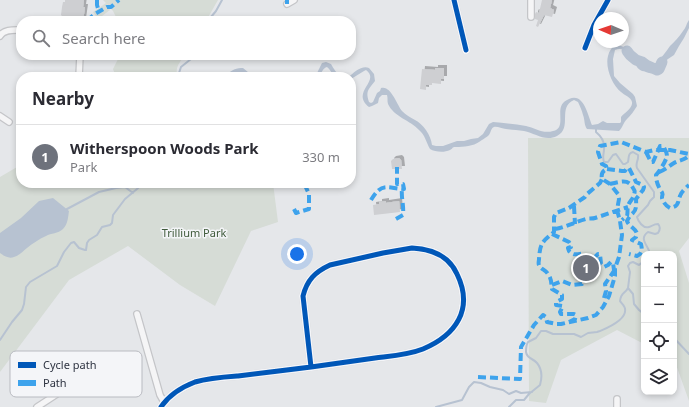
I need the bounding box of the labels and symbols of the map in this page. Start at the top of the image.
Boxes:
north arrow [593,12,629,48]
park label: Trillium Park [162,225,226,240]
your location [287,244,307,264]
pin: 1 [573,253,599,283]
legend [10,351,142,397]
text: Cycle path [43,357,96,372]
text: Path [43,375,67,390]

